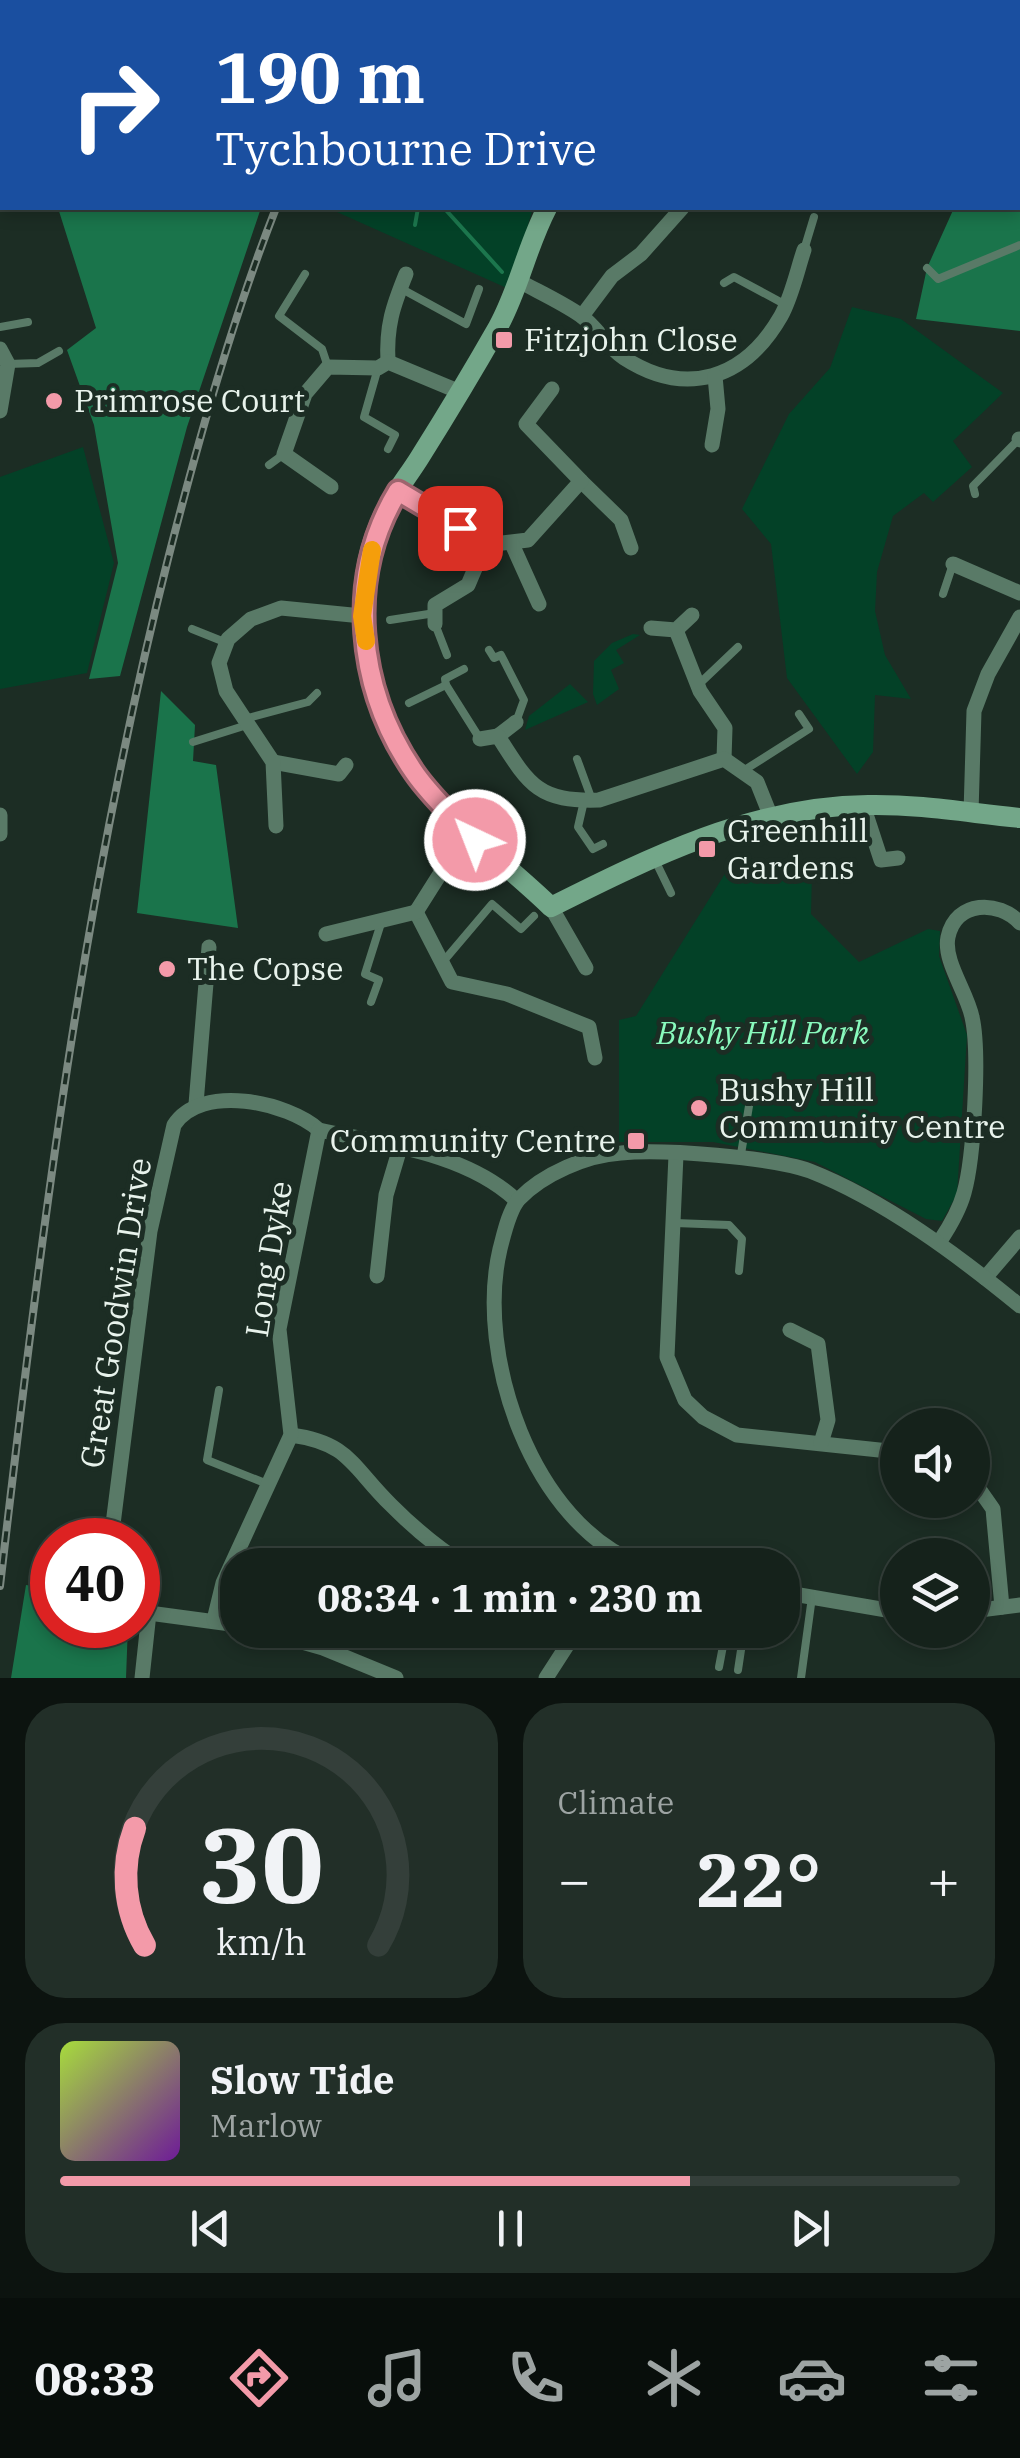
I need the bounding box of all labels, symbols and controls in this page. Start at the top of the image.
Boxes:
text: 190 m [215,31,425,122]
icon: right [50,40,180,170]
text: Tychbourne Drive [215,119,597,177]
place label: Fitzjohn Close [524,318,738,360]
marker: Fitzjohn Close [493,329,515,351]
place label: Primrose Court [74,379,305,421]
marker: Primrose Court [43,390,65,412]
pin [418,486,503,571]
icon: arrive [433,501,488,556]
position arrow [423,788,527,892]
place label: Greenhill Gardens [727,809,868,888]
marker: Greenhill Gardens [696,838,718,860]
place label: The Copse [187,947,343,989]
marker: The Copse [156,958,178,980]
park label: Bushy Hill Park [656,1011,869,1053]
place label: Bushy Hill Community Centre [719,1068,1005,1147]
marker: Bushy Hill Community Centre [688,1097,710,1119]
place label: Community Centre [330,1119,616,1161]
marker: Community Centre [625,1130,647,1152]
street label: Great Goodwin Drive [70,1155,160,1471]
street label: Long Dyke [235,1178,301,1340]
map controls [880,1408,990,1648]
button: sound [880,1408,990,1518]
speed limit sign: 40 [30,1518,160,1648]
button: layers [880,1538,990,1648]
text: 08:34 · 1 min · 230 m [317,1573,703,1622]
text: Climate [558,1781,674,1823]
text: 30 [199,1796,324,1932]
text: 22° [696,1830,821,1928]
text: − [558,1844,591,1915]
text: + [927,1844,960,1915]
text: km/h [216,1918,306,1965]
text: Slow Tide [210,2055,395,2104]
text: Marlow [210,2104,322,2146]
icon: previous [183,2201,238,2256]
icon: pause [483,2201,538,2256]
icon: next [783,2201,838,2256]
icon: directions [224,2343,294,2413]
icon: music [362,2343,432,2413]
icon: phone [501,2343,571,2413]
icon: climate [639,2343,709,2413]
icon: car [777,2343,847,2413]
icon: filters [916,2343,986,2413]
text: 08:33 [34,2349,156,2407]

